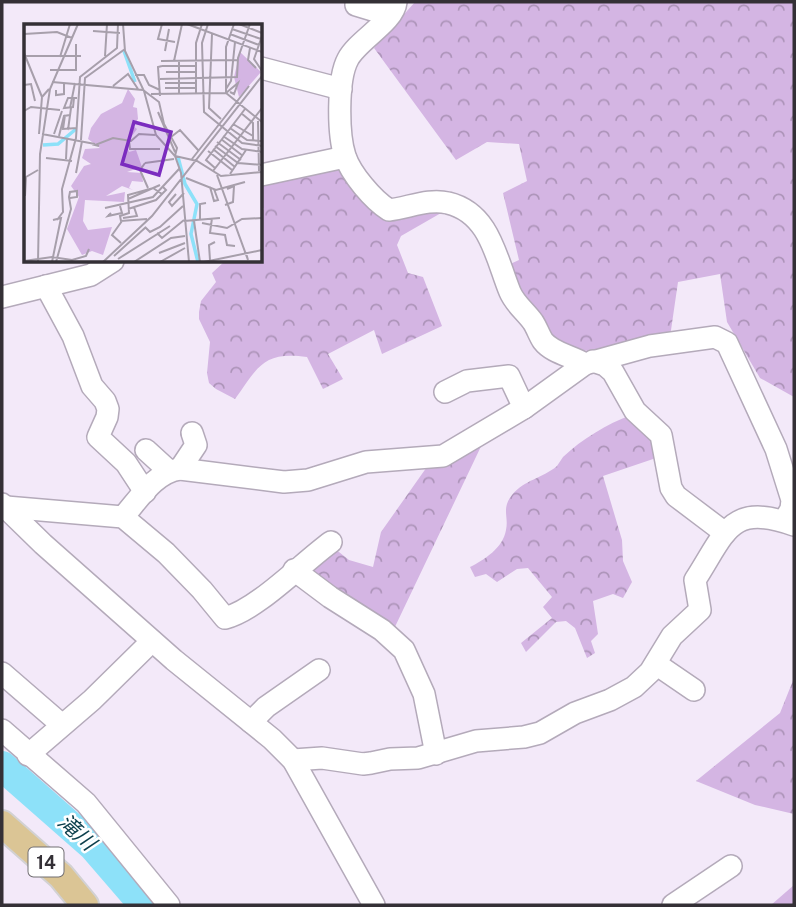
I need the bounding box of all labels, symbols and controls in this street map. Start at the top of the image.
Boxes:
inset map [24,24,262,262]
water label: 滝川 [53,809,102,857]
road number: 14 [28,848,64,876]

